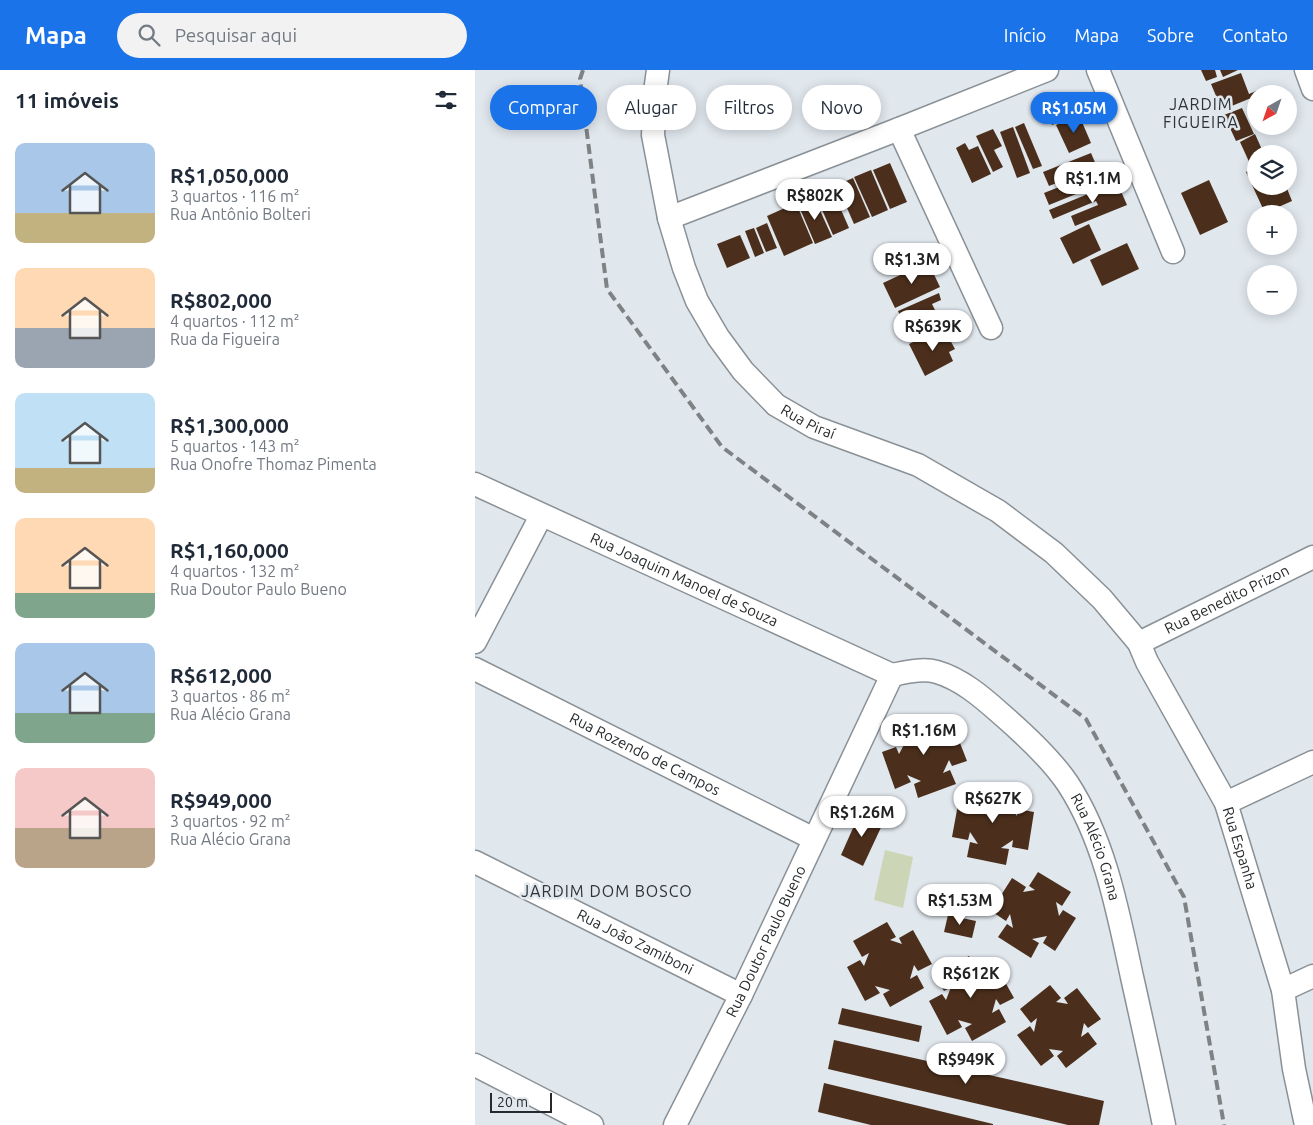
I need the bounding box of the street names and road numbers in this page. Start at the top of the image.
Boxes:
street label: Rua Piraí [778,401,838,442]
street label: Rua Joaquim Manoel de Souza [588,529,781,630]
street label: Rua Benedito Prizon [1162,561,1292,637]
street label: Rua Rozendo de Campos [567,709,723,799]
street label: Rua Alécio Grana [1068,790,1124,902]
street label: Rua Espanha [1220,805,1261,891]
street label: Rua Doutor Paulo Bueno [722,863,809,1020]
street label: Rua João Zamiboni [574,905,696,978]

